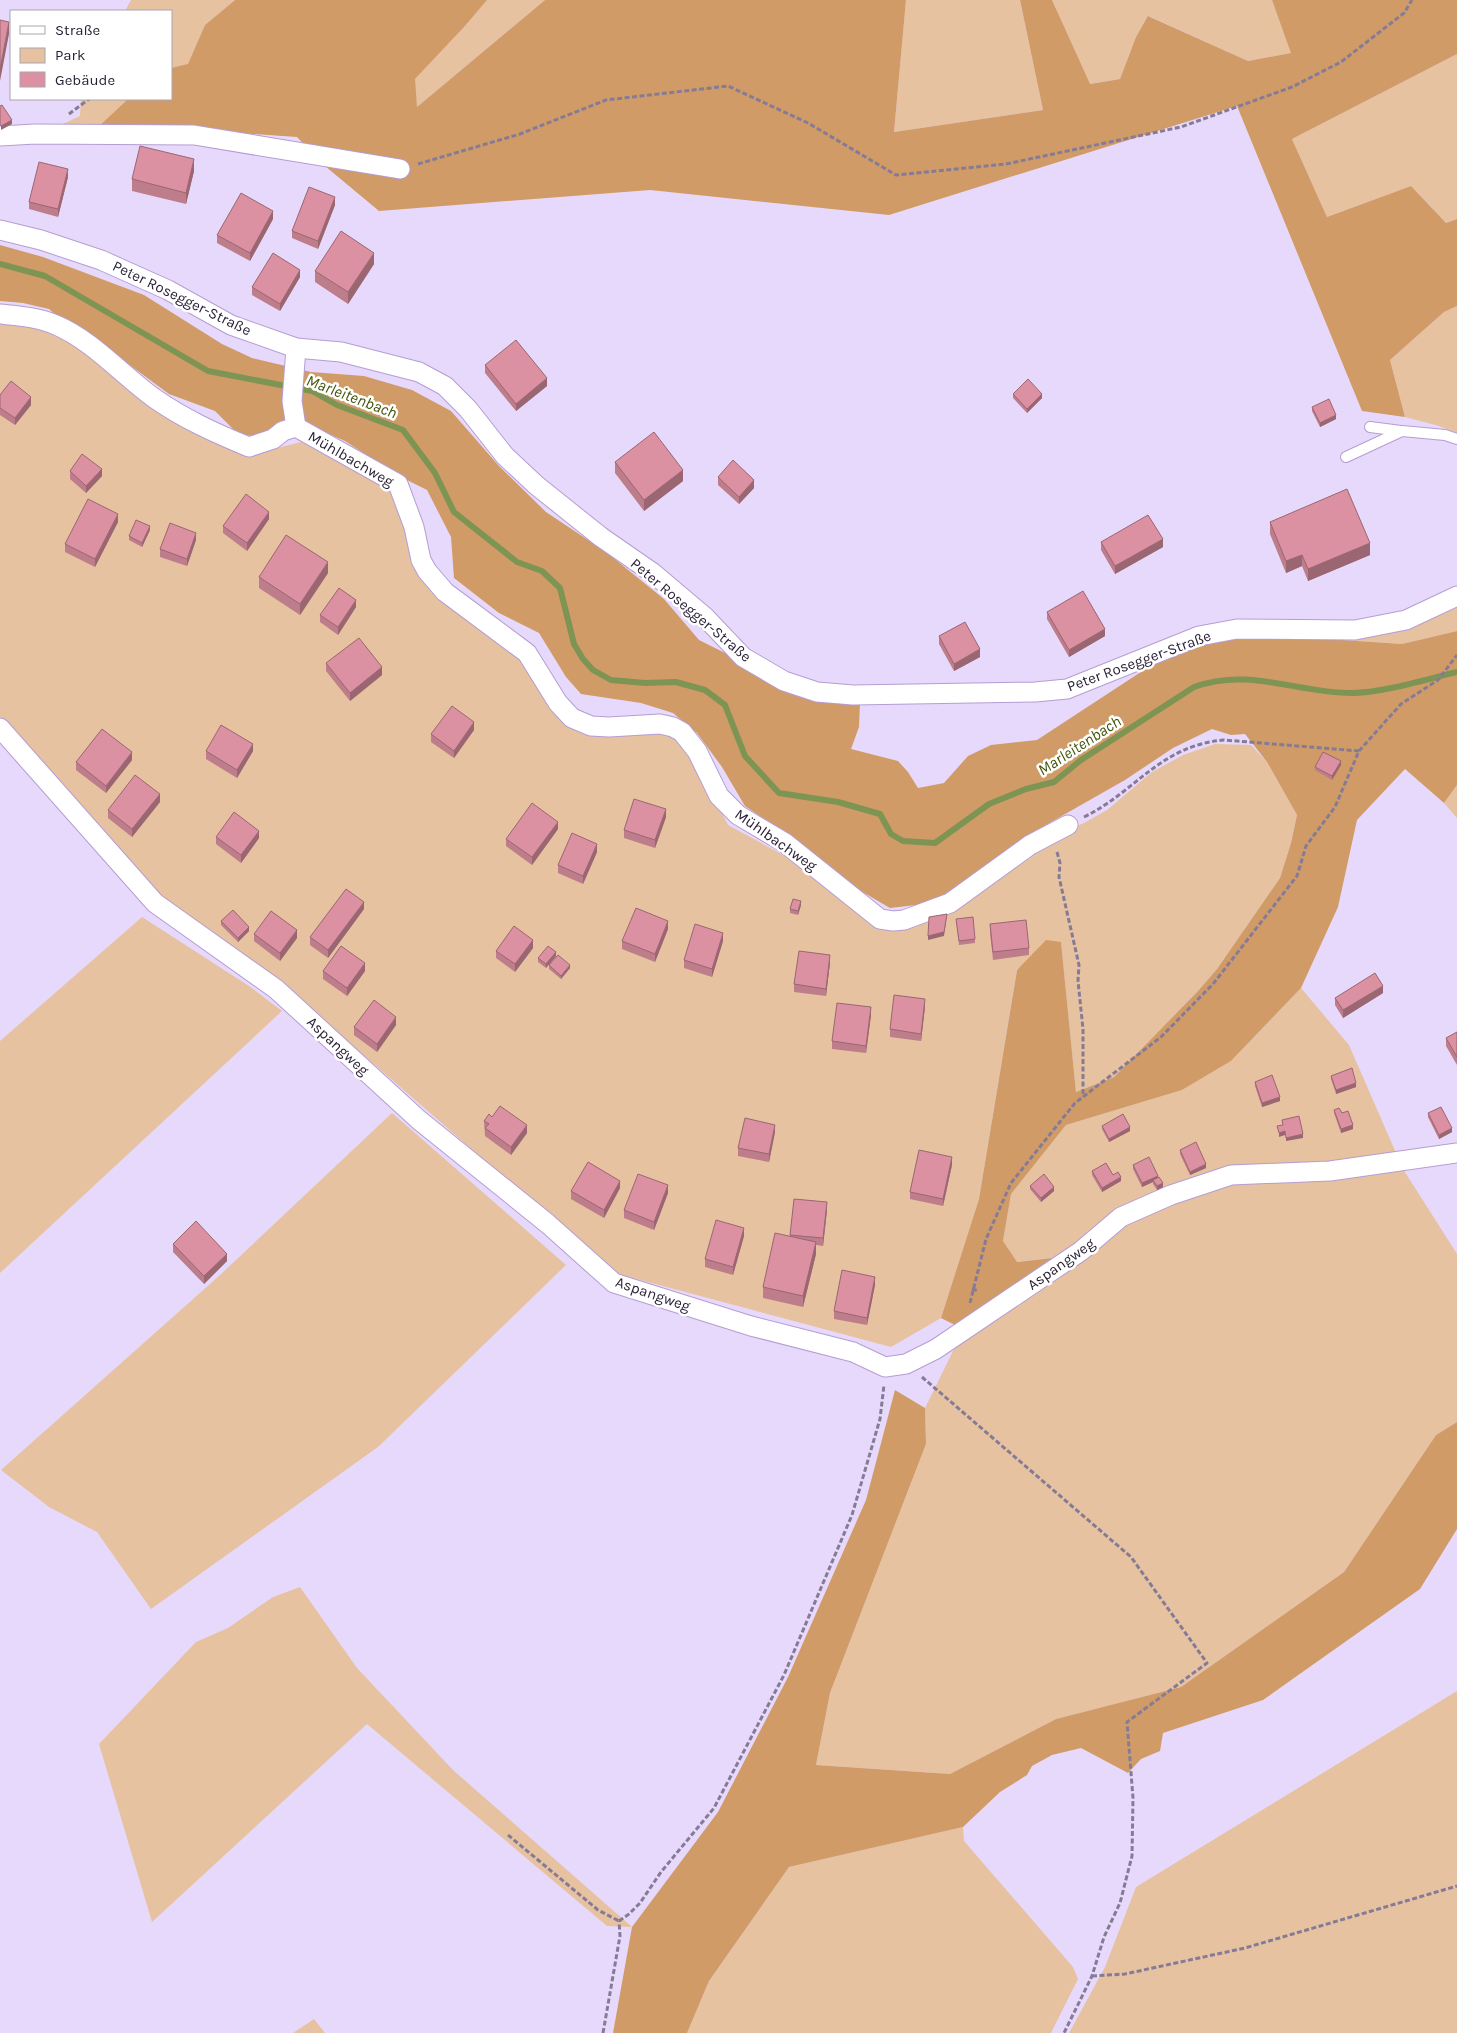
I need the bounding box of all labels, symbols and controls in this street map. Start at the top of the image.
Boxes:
legend [10,10,172,100]
text: Straße [55,21,100,39]
text: Park [55,46,85,64]
text: Gebäude [55,71,115,89]
street label: Peter Rosegger-Straße [110,257,254,339]
water label: Marleitenbach [304,370,400,422]
street label: Mühlbachweg [305,427,398,491]
street label: Peter Rosegger-Straße [627,554,755,666]
street label: Peter Rosegger-Straße [1065,627,1213,695]
water label: Marleitenbach [1034,711,1125,779]
street label: Mühlbachweg [732,805,821,875]
street label: Aspangweg [303,1013,373,1080]
street label: Aspangweg [1024,1234,1099,1294]
street label: Aspangweg [613,1273,693,1315]

